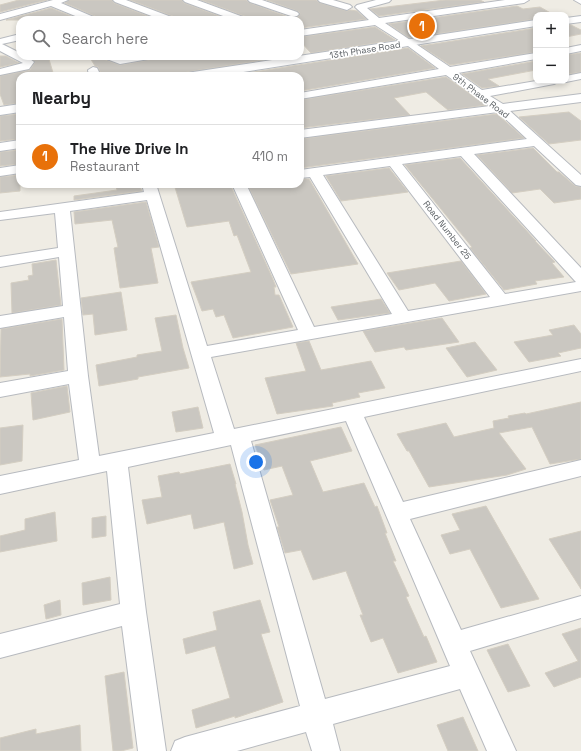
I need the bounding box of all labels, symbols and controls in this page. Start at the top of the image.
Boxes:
pin: 1 [409,11,435,41]
map controls [533,12,569,84]
button: + [533,12,569,48]
search box [16,16,304,60]
icon: search [30,27,52,49]
text: Search here [62,29,148,48]
street label: 13th Phase Road [329,38,402,62]
button: − [533,48,569,84]
street label: 9th Phase Road [450,71,512,121]
text: Nearby [32,87,91,109]
text: The Hive Drive In [70,139,188,158]
text: 1 [42,148,48,165]
text: 410 m [252,148,288,165]
text: Restaurant [70,158,140,175]
street label: Road Number 25 [420,198,474,262]
your location [246,452,266,472]

